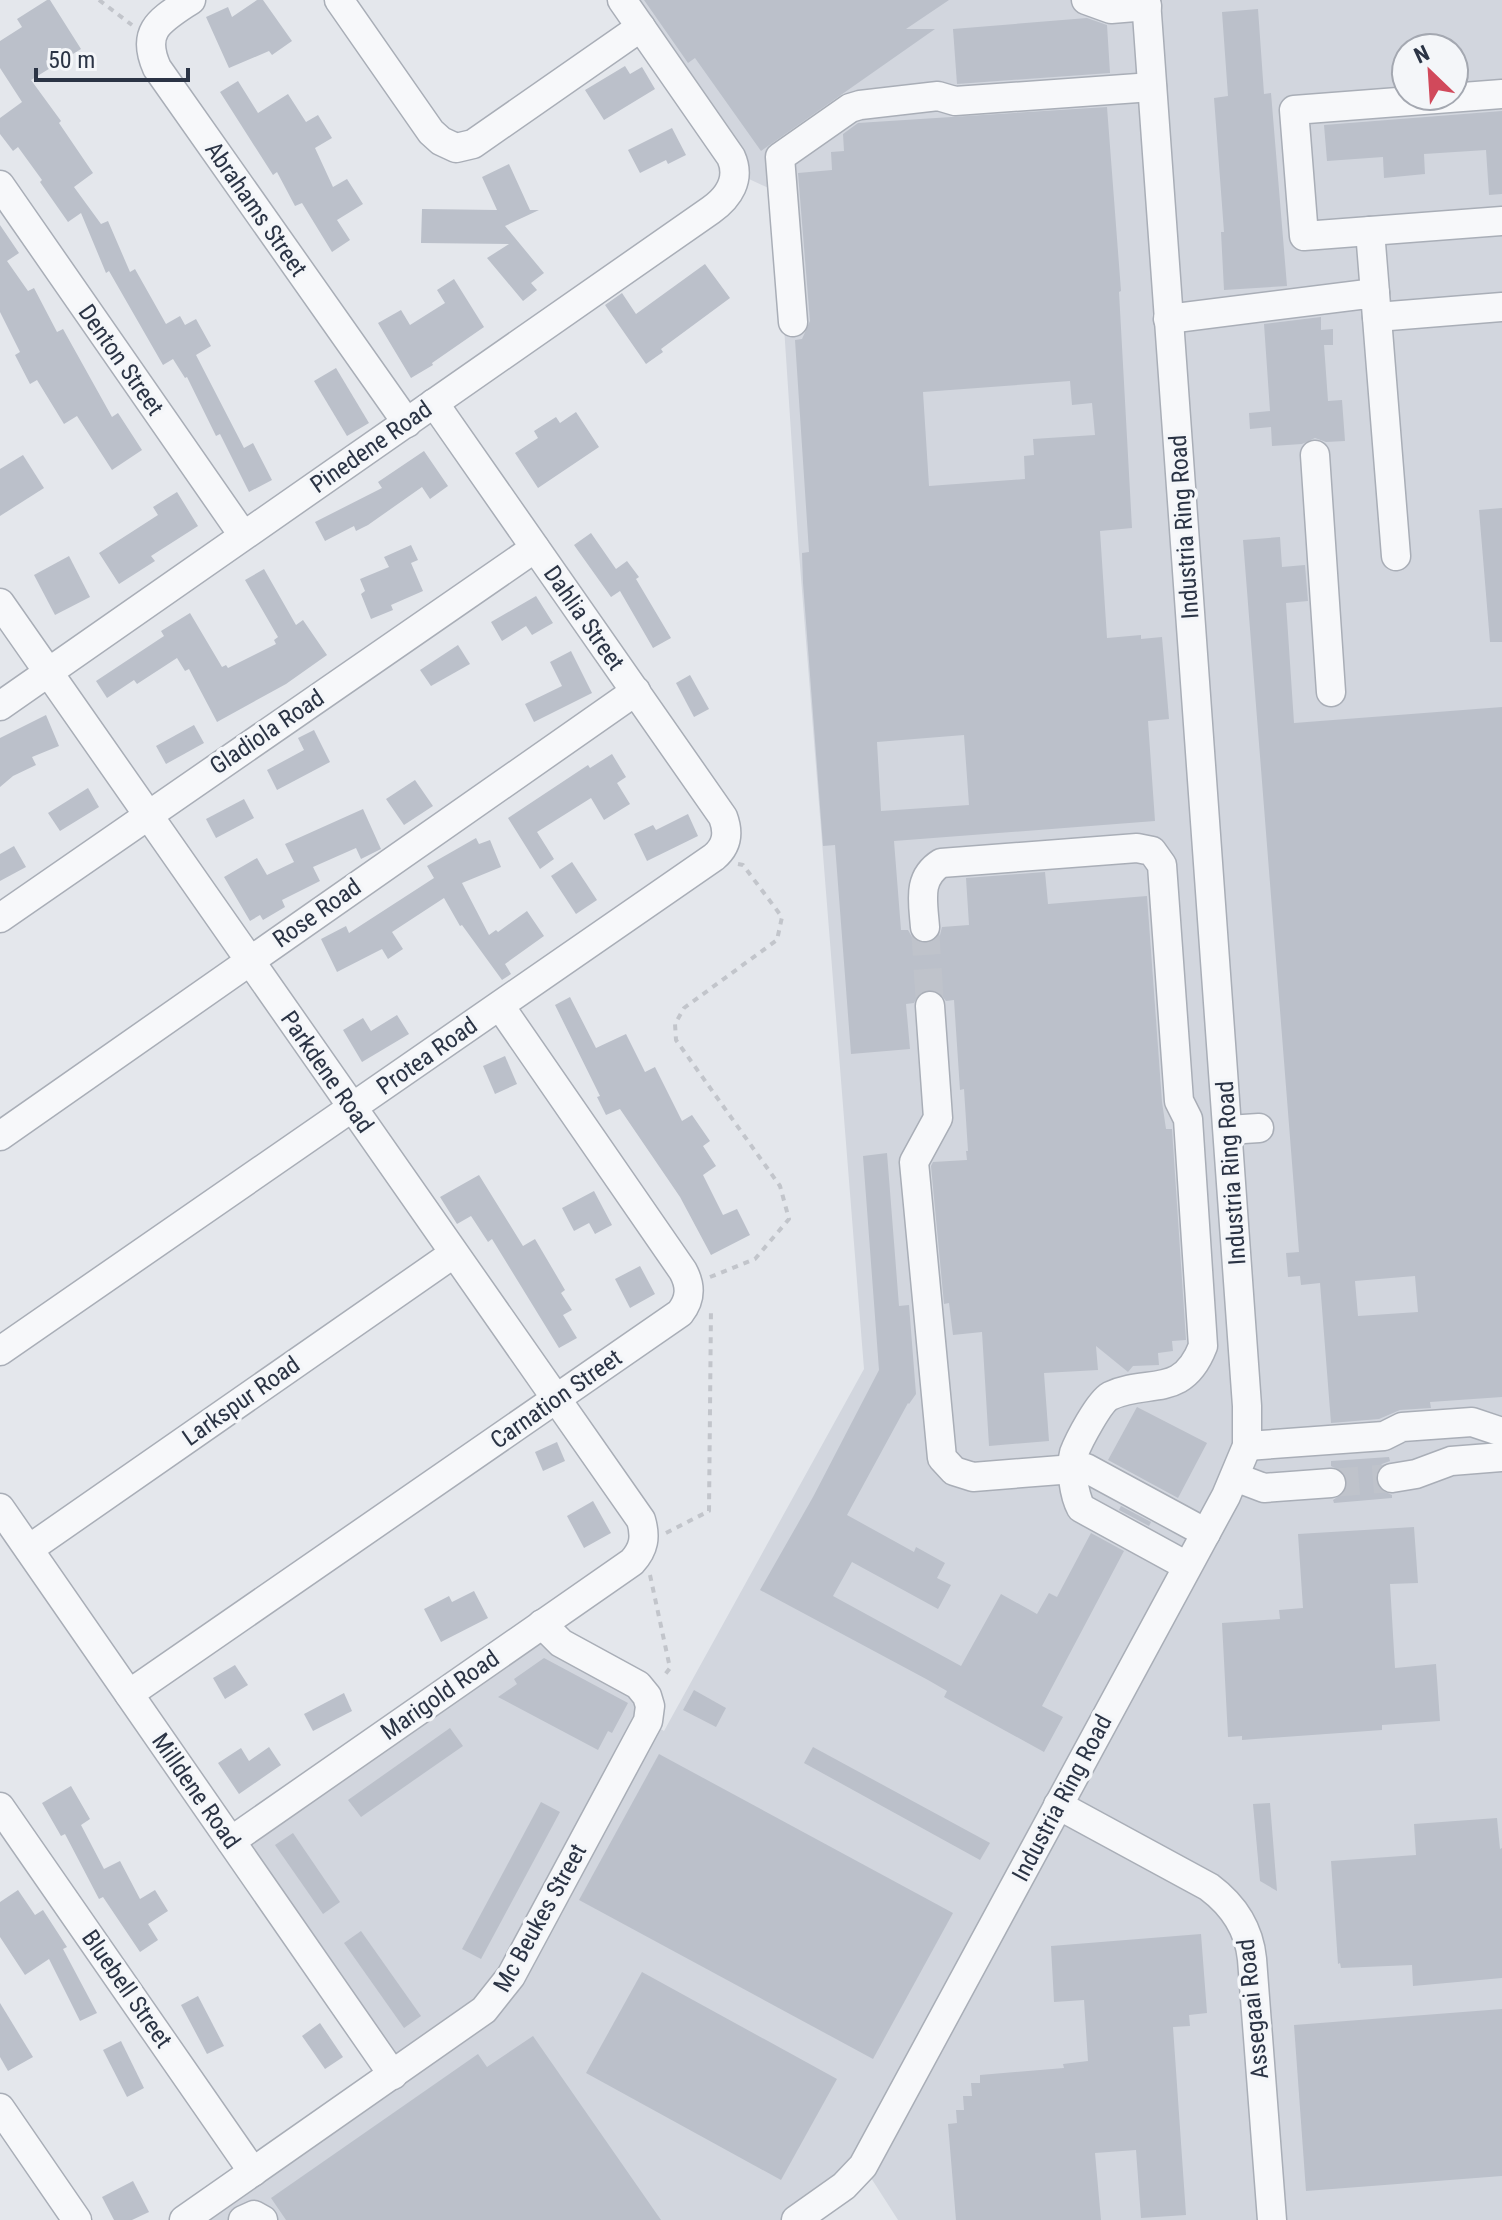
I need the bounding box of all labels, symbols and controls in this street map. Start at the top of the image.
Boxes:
scale bar [36,32,188,82]
north arrow [1390,32,1470,112]
text: N [1410,40,1433,69]
text: 50 m [48,46,95,74]
street label: Abrahams Street [199,136,313,282]
street label: Denton Street [73,299,169,421]
street label: Pinedene Road [305,395,437,499]
street label: Industria Ring Road [1164,434,1204,620]
street label: Dahlia Street [538,560,630,676]
street label: Gladiola Road [205,684,329,780]
street label: Rose Road [268,873,366,953]
street label: Parkdene Road [275,1006,379,1138]
street label: Protea Road [371,1011,483,1101]
street label: Industria Ring Road [1211,1080,1251,1266]
street label: Carnation Street [485,1343,627,1455]
street label: Larkspur Road [177,1350,305,1452]
street label: Marigold Road [376,1644,504,1746]
street label: Industria Ring Road [1006,1710,1118,1886]
street label: Milldene Road [146,1728,246,1854]
street label: Mc Beukes Street [488,1839,592,1997]
street label: Bluebell Street [76,1925,178,2053]
street label: Assegaai Road [1232,1937,1274,2081]

